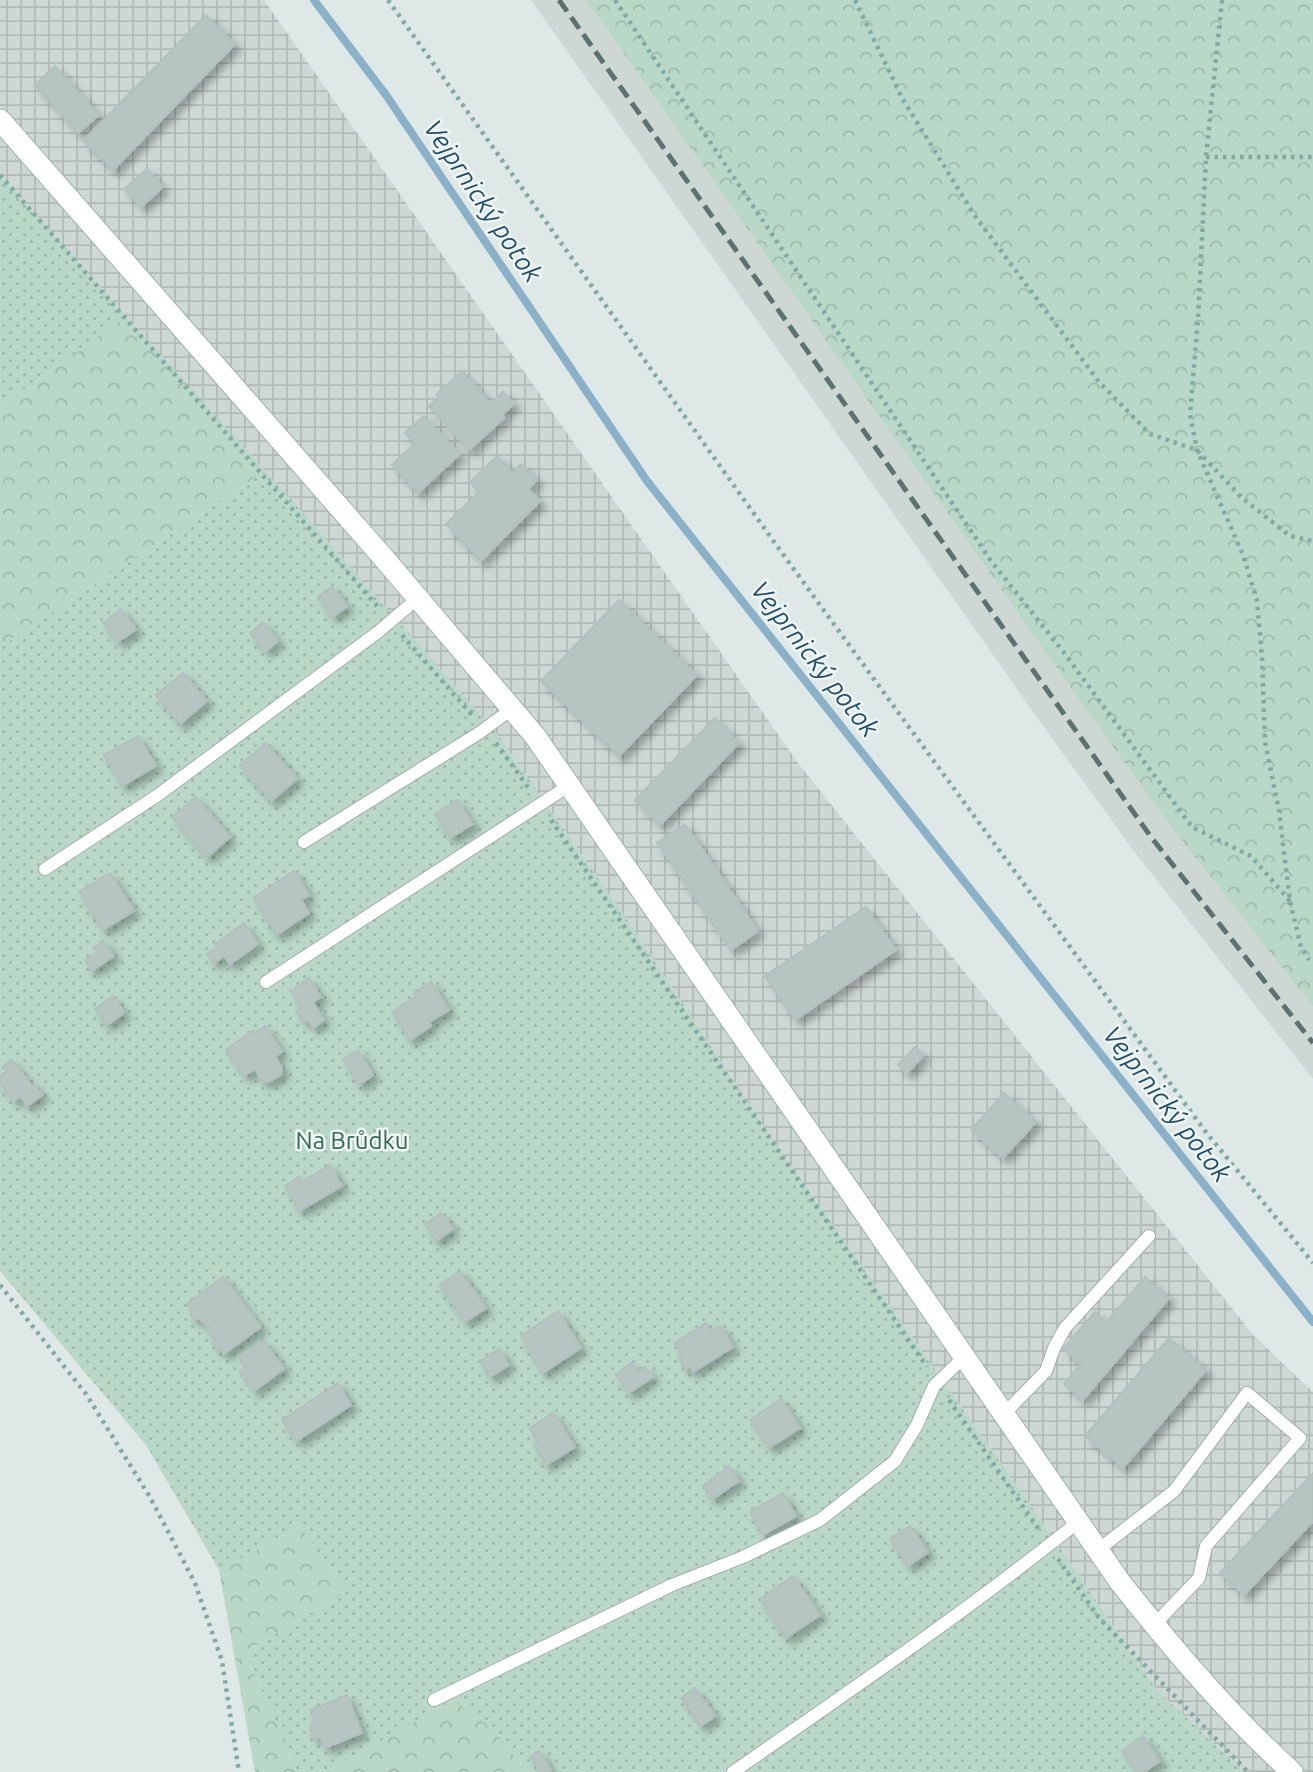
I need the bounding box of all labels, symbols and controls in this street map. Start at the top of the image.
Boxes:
water label: Vejprnický potok [419,114,549,288]
water label: Vejprnický potok [746,575,885,743]
water label: Vejprnický potok [1098,1020,1237,1188]
park label: Na Brůdku [296,1127,408,1154]

